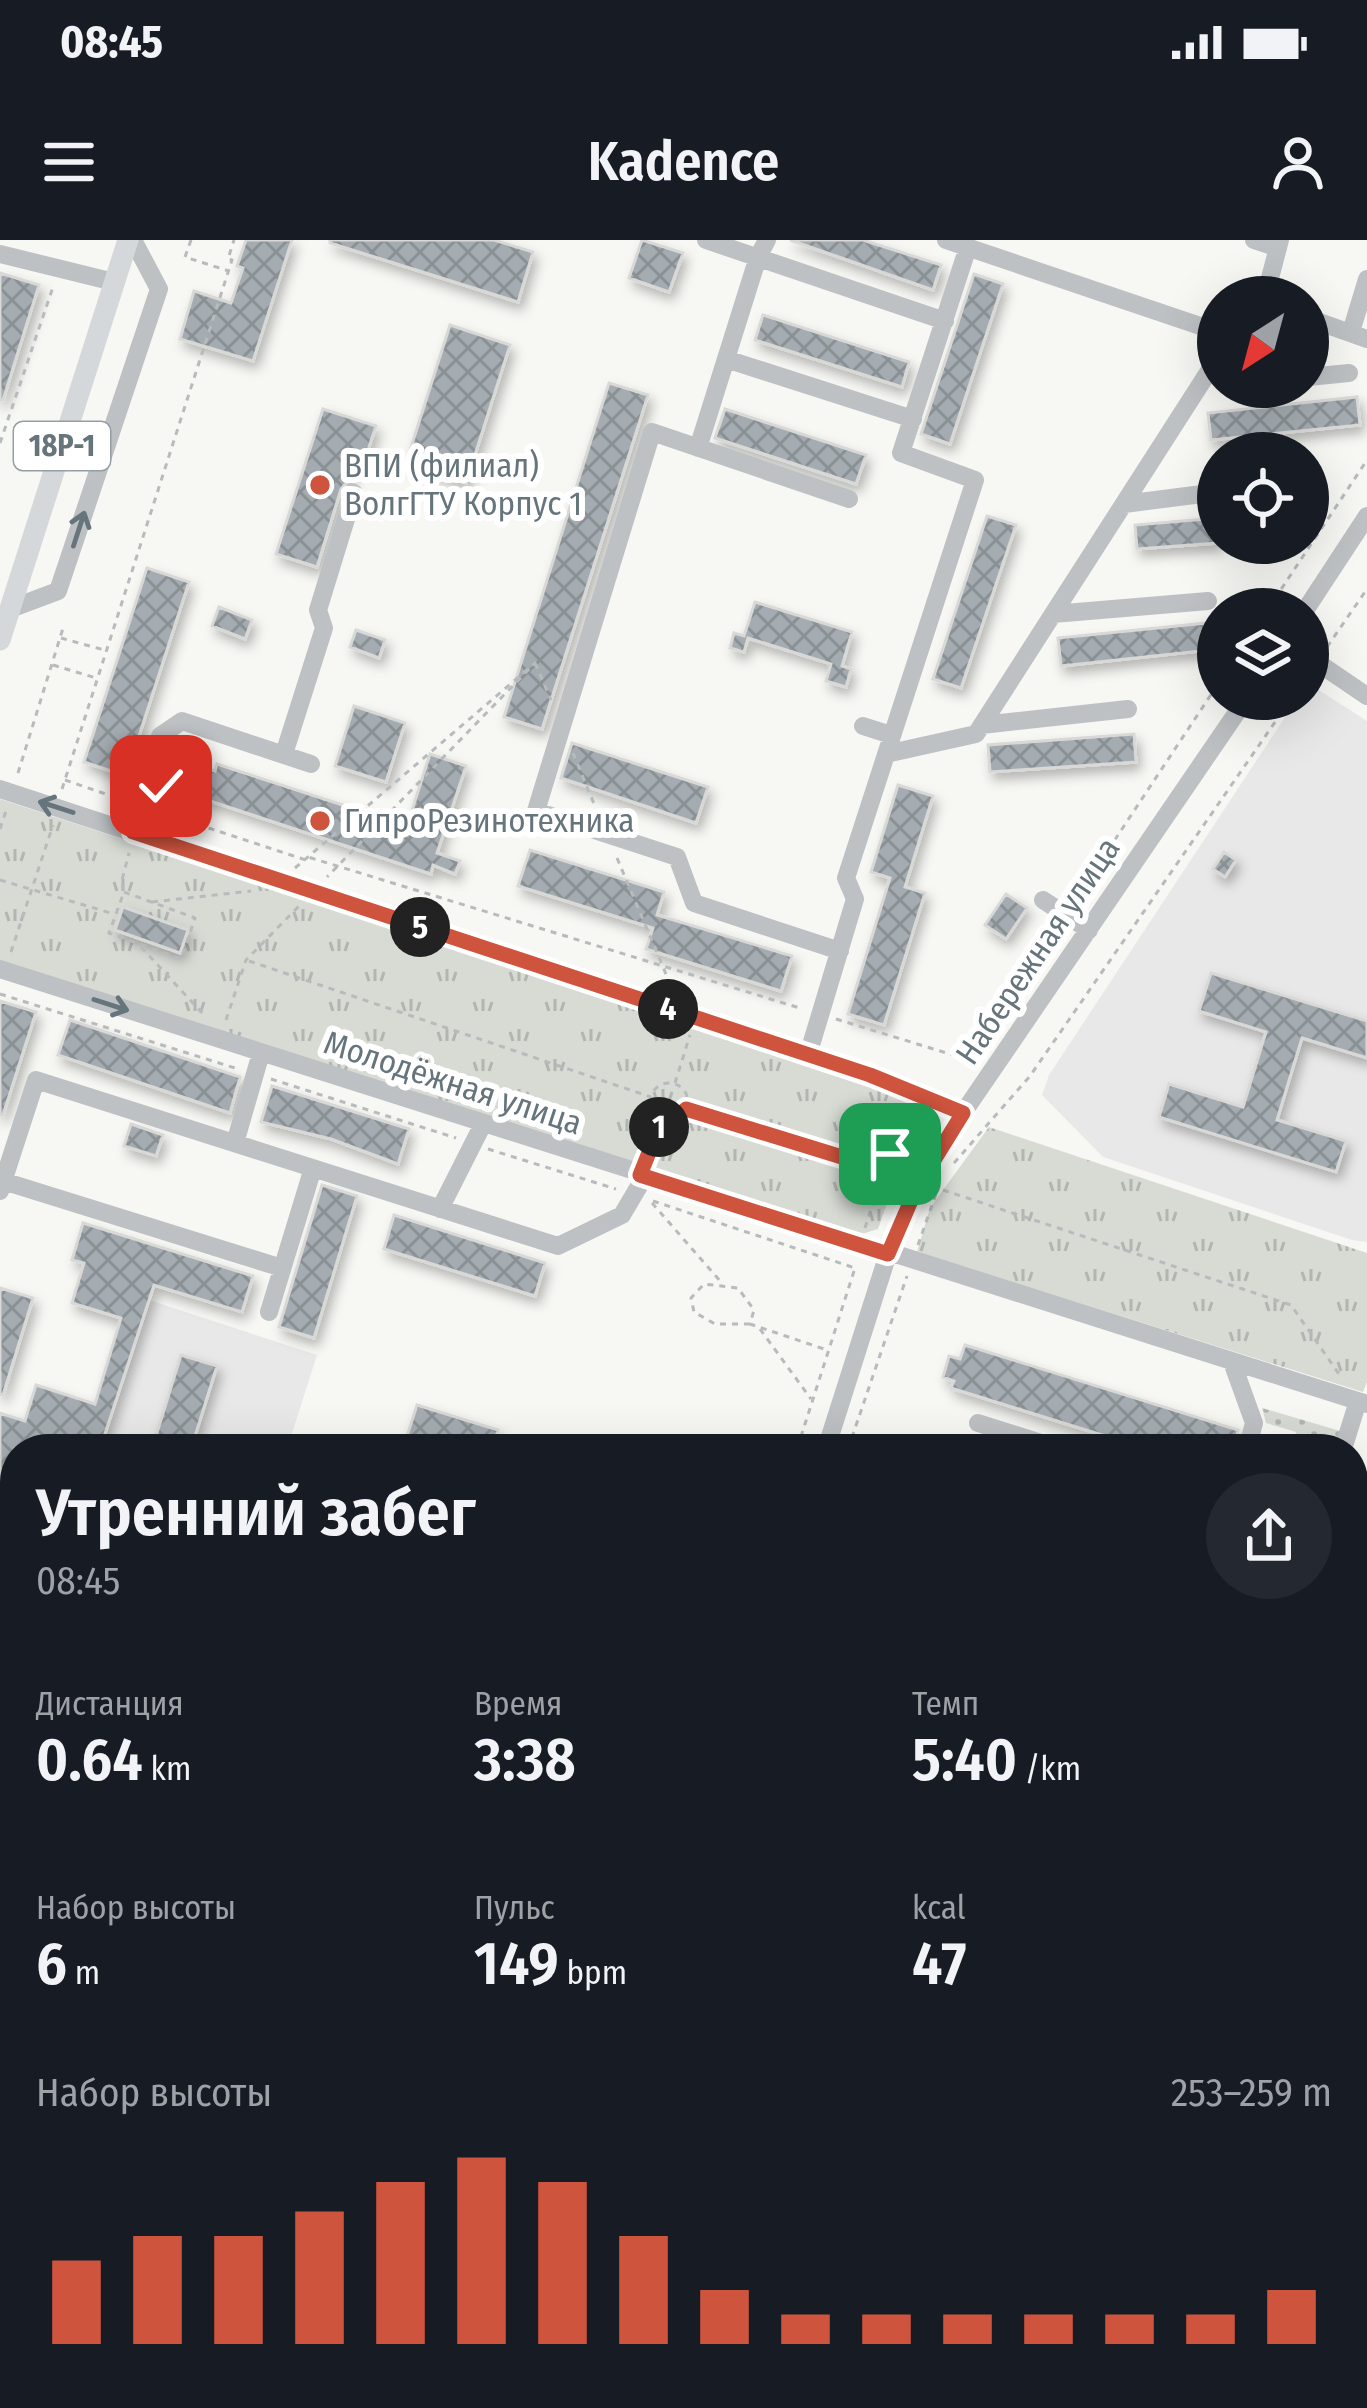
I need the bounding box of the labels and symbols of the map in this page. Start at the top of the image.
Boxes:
north arrow [1197,276,1329,408]
road number: 18Р-1 [14,422,110,470]
place label: ВПИ (филиал) ВолгГТУ Корпус 1 [344,446,582,524]
marker: ВПИ (филиал) ВолгГТУ Корпус 1 [307,472,333,498]
one-way arrow [70,511,91,548]
pin [110,735,212,837]
one-way arrow [38,795,76,817]
place label: ГипроРезинотехника [344,801,634,841]
marker: ГипроРезинотехника [307,808,333,834]
street label: Набережная улица [947,830,1129,1072]
pin: 5 [390,897,450,957]
pin: 4 [638,979,698,1039]
one-way arrow [91,995,129,1017]
street label: Молодёжная улица [319,1022,587,1144]
pin: 1 [629,1097,689,1157]
pin [839,1103,941,1205]

